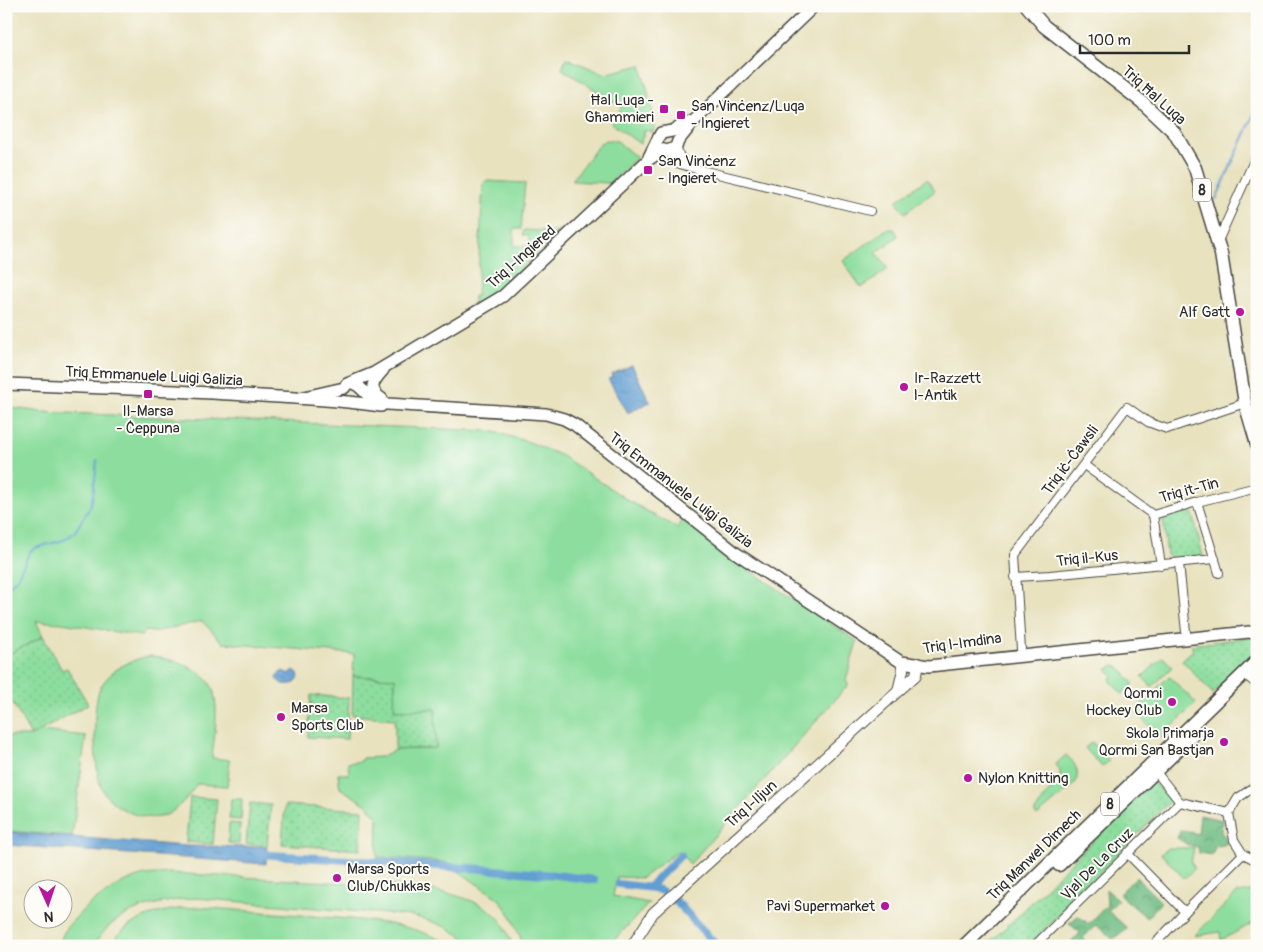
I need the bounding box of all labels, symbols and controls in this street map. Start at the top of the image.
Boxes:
scale bar [1080,22,1189,54]
text: 100 m [1088,31,1131,50]
street label: Triq Ħal Luqa [1118,62,1190,129]
place label: Ħal Luqa - Għammieri [585,91,654,127]
place label: San Vinċenz/Luqa - Ingieret [691,97,805,133]
marker: Ħal Luqa - Għammieri [658,103,670,115]
marker: San Vinċenz/Luqa - Ingieret [675,109,687,121]
place label: San Vinċenz - Ingieret [658,152,736,188]
marker: San Vinċenz - Ingieret [642,164,654,176]
road number: 8 [1193,178,1211,202]
street label: Triq l-Ingiered [483,221,560,293]
place label: Alf Gatt [1179,303,1231,322]
marker: Alf Gatt [1234,306,1246,318]
street label: Triq Emmanuele Luigi Galizia [65,362,243,391]
place label: Ir-Razzett l-Antik [914,369,982,405]
marker: Ir-Razzett l-Antik [898,381,910,393]
marker: Il-Marsa - Ċeppuna [142,388,154,400]
place label: Il-Marsa - Ċeppuna [116,402,180,438]
street label: Triq iċ-Ċawsli [1038,421,1103,499]
street label: Triq Emmanuele Luigi Galizia [605,428,757,553]
street label: Triq it-Tin [1157,473,1221,508]
street label: Triq il-Kus [1055,546,1119,571]
street label: Triq l-Imdina [922,629,1003,658]
place label: Qormi Hockey Club [1086,684,1162,720]
marker: Qormi Hockey Club [1166,696,1178,708]
place label: Marsa Sports Club [291,699,364,735]
marker: Marsa Sports Club [275,711,287,723]
place label: Skola Primarja Qormi San Bastjan [1098,724,1214,760]
marker: Skola Primarja Qormi San Bastjan [1218,736,1230,748]
place label: Nylon Knitting [978,769,1069,788]
marker: Nylon Knitting [962,772,974,784]
street label: Triq l-Iljun [722,776,781,833]
road number: 8 [1101,792,1119,816]
street label: Triq Manwel Dimech [983,806,1085,905]
street label: Vjal De La Cruz [1057,824,1138,905]
place label: Marsa Sports Club/Chukkas [347,860,430,896]
marker: Marsa Sports Club/Chukkas [331,872,343,884]
north arrow [22,880,72,930]
place label: Pavi Supermarket [766,897,876,916]
marker: Pavi Supermarket [879,900,891,912]
text: N [43,908,54,925]

